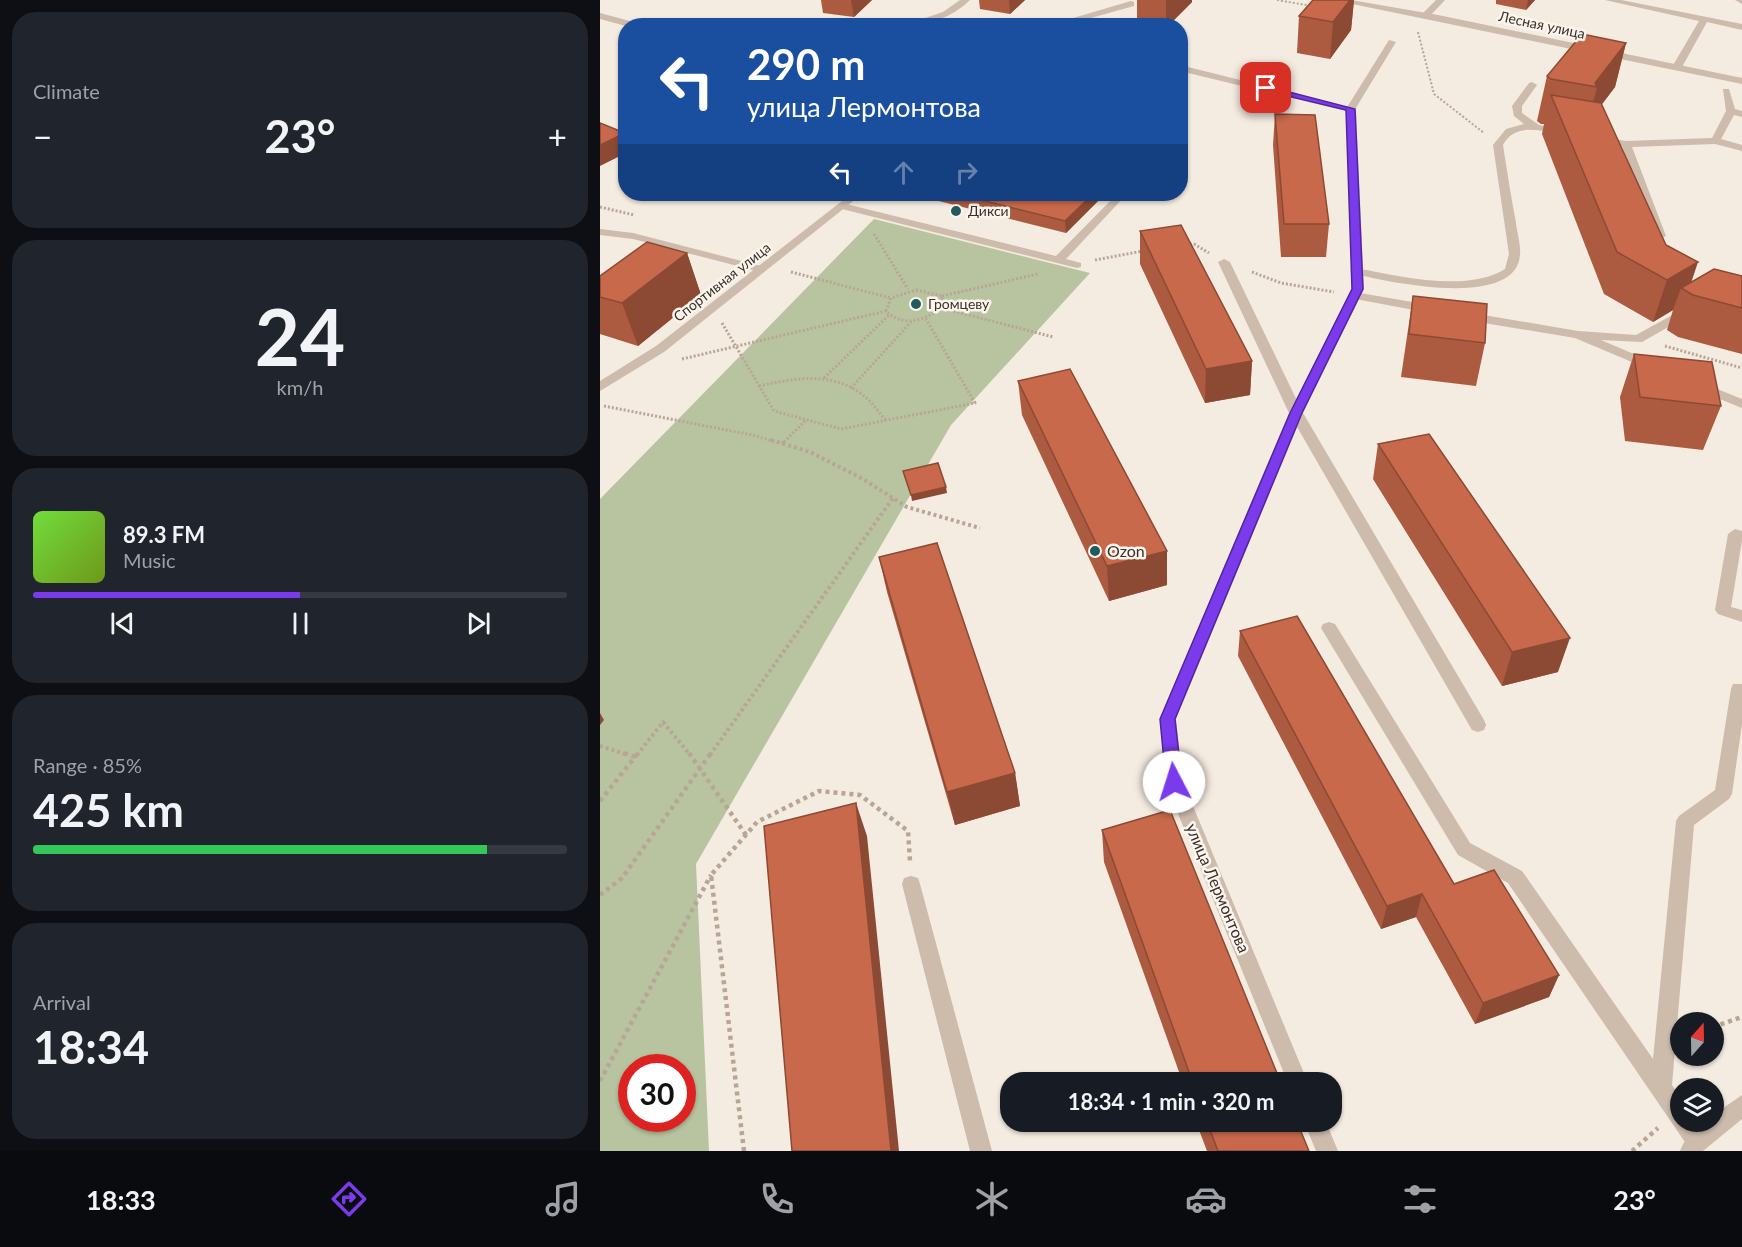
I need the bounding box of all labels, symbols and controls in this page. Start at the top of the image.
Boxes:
street label: Лесная улица [1497,7,1587,42]
text: 290 m [747,39,865,89]
icon: left [648,42,726,120]
pin [1240,62,1291,113]
icon: arrive [1249,71,1282,104]
text: Climate [33,79,100,103]
text: улица Лермонтова [747,90,981,123]
text: 23° [265,109,335,163]
text: − [33,116,52,156]
text: + [548,116,567,156]
icon: left [824,156,857,189]
icon: ahead [887,156,920,189]
icon: right [950,156,983,189]
place label: Дикси [968,202,1009,219]
marker: Дикси [949,204,963,218]
street label: Спортивная улица [670,238,774,325]
text: 24 [255,289,345,383]
place label: Громцеву [928,295,990,312]
marker: Громцеву [909,297,923,311]
text: km/h [277,375,323,399]
text: 89.3 FM [123,521,205,548]
place label: Ozon [1107,541,1145,560]
marker: Ozon [1088,544,1102,558]
text: Music [123,548,176,572]
icon: previous [106,607,139,640]
icon: pause [284,607,317,640]
icon: next [462,607,495,640]
position arrow [1142,750,1206,814]
text: Range · 85% [33,753,142,777]
text: 425 km [33,783,184,837]
street label: улица Лермонтова [1183,820,1254,955]
text: Arrival [33,990,91,1014]
north arrow [1670,1012,1724,1066]
map controls [1670,1012,1724,1132]
text: 18:34 [33,1020,149,1074]
speed limit sign: 30 [618,1054,696,1132]
button: layers [1670,1078,1724,1132]
text: 18:34 · 1 min · 320 m [1068,1088,1274,1115]
icon: directions [328,1178,370,1220]
icon: music [542,1178,584,1220]
icon: phone [756,1178,798,1220]
icon: climate [971,1178,1013,1220]
icon: car [1185,1178,1227,1220]
icon: filters [1399,1178,1441,1220]
text: 18:33 [86,1183,156,1216]
text: 23° [1613,1183,1656,1216]

